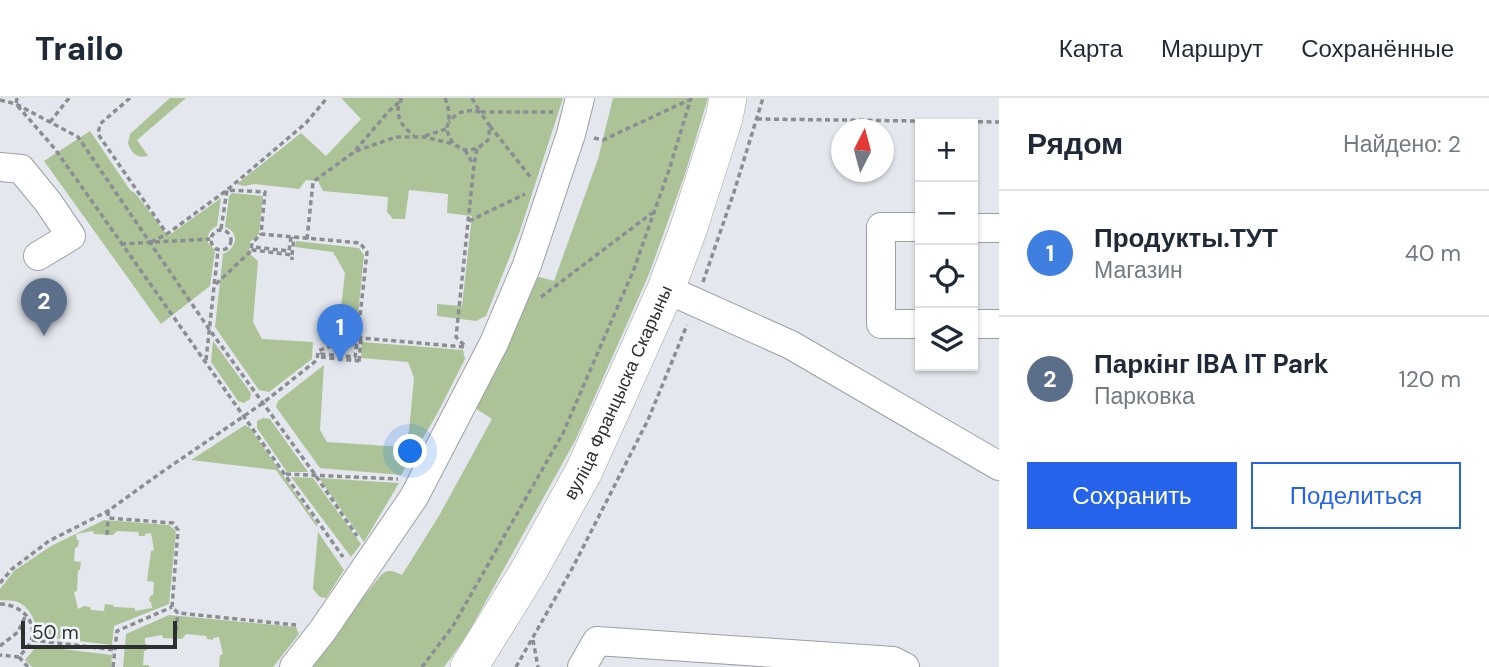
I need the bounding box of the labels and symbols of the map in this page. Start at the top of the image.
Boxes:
north arrow [831,119,894,182]
pin: 2 [21,278,67,336]
street label: вуліца Францыска Скарыны [558,281,678,504]
pin: 1 [317,304,363,362]
your location [393,434,427,468]
scale bar [21,618,177,650]

